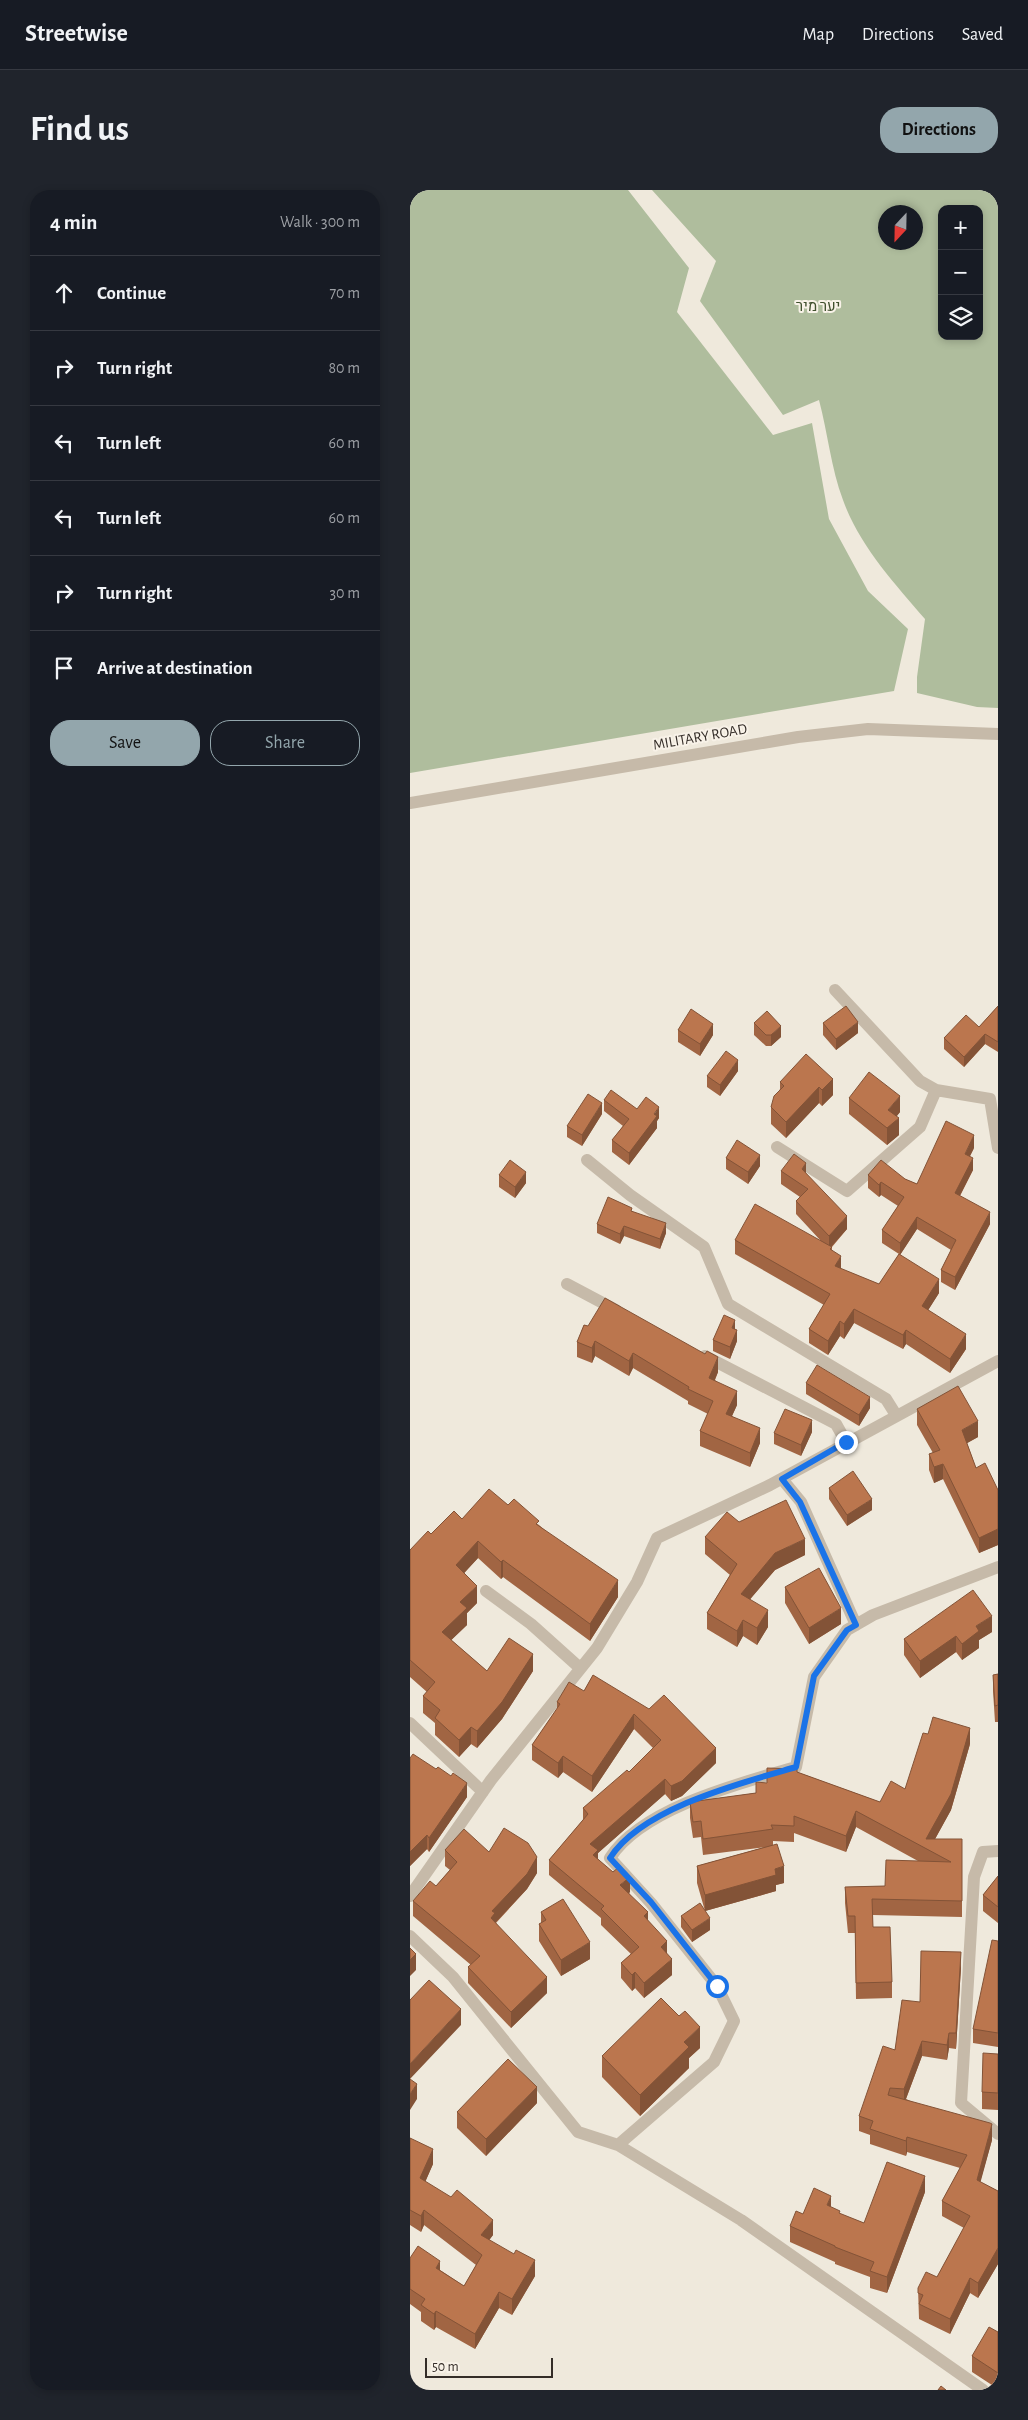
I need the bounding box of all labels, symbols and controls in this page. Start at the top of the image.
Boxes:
text: Streetwise [25,22,128,46]
text: Map [803,26,834,44]
text: Directions [862,26,934,44]
text: Saved [962,26,1003,44]
button: Directions [880,107,998,153]
text: Find us [30,112,129,147]
north arrow [878,205,923,250]
map controls [938,205,983,340]
button: + [938,205,983,250]
text: 4 min [50,212,97,233]
text: Walk · 300 m [280,214,360,230]
button: − [938,250,983,295]
icon: ahead [50,279,78,307]
text: Continue [97,284,166,303]
text: 70 m [329,285,360,301]
button: layers [938,295,983,340]
park label: יער מיר [796,299,840,314]
icon: right [50,354,78,382]
text: Turn right [97,359,172,378]
text: 80 m [329,360,360,376]
icon: left [50,429,78,457]
text: Turn left [97,434,161,453]
text: 60 m [329,435,360,451]
icon: left [50,504,78,532]
text: Turn left [97,509,161,528]
text: 60 m [329,510,360,526]
icon: right [50,579,78,607]
text: Turn right [97,584,172,603]
text: 30 m [330,585,360,601]
icon: arrive [50,654,78,682]
text: Arrive at destination [97,659,253,678]
button: Save [50,720,200,766]
button: Share [210,720,360,766]
street label: MILITARY ROAD [652,721,748,753]
route end [835,1431,858,1454]
route start [706,1975,729,1998]
scale bar [425,2355,552,2378]
text: 50 m [432,2360,459,2374]

